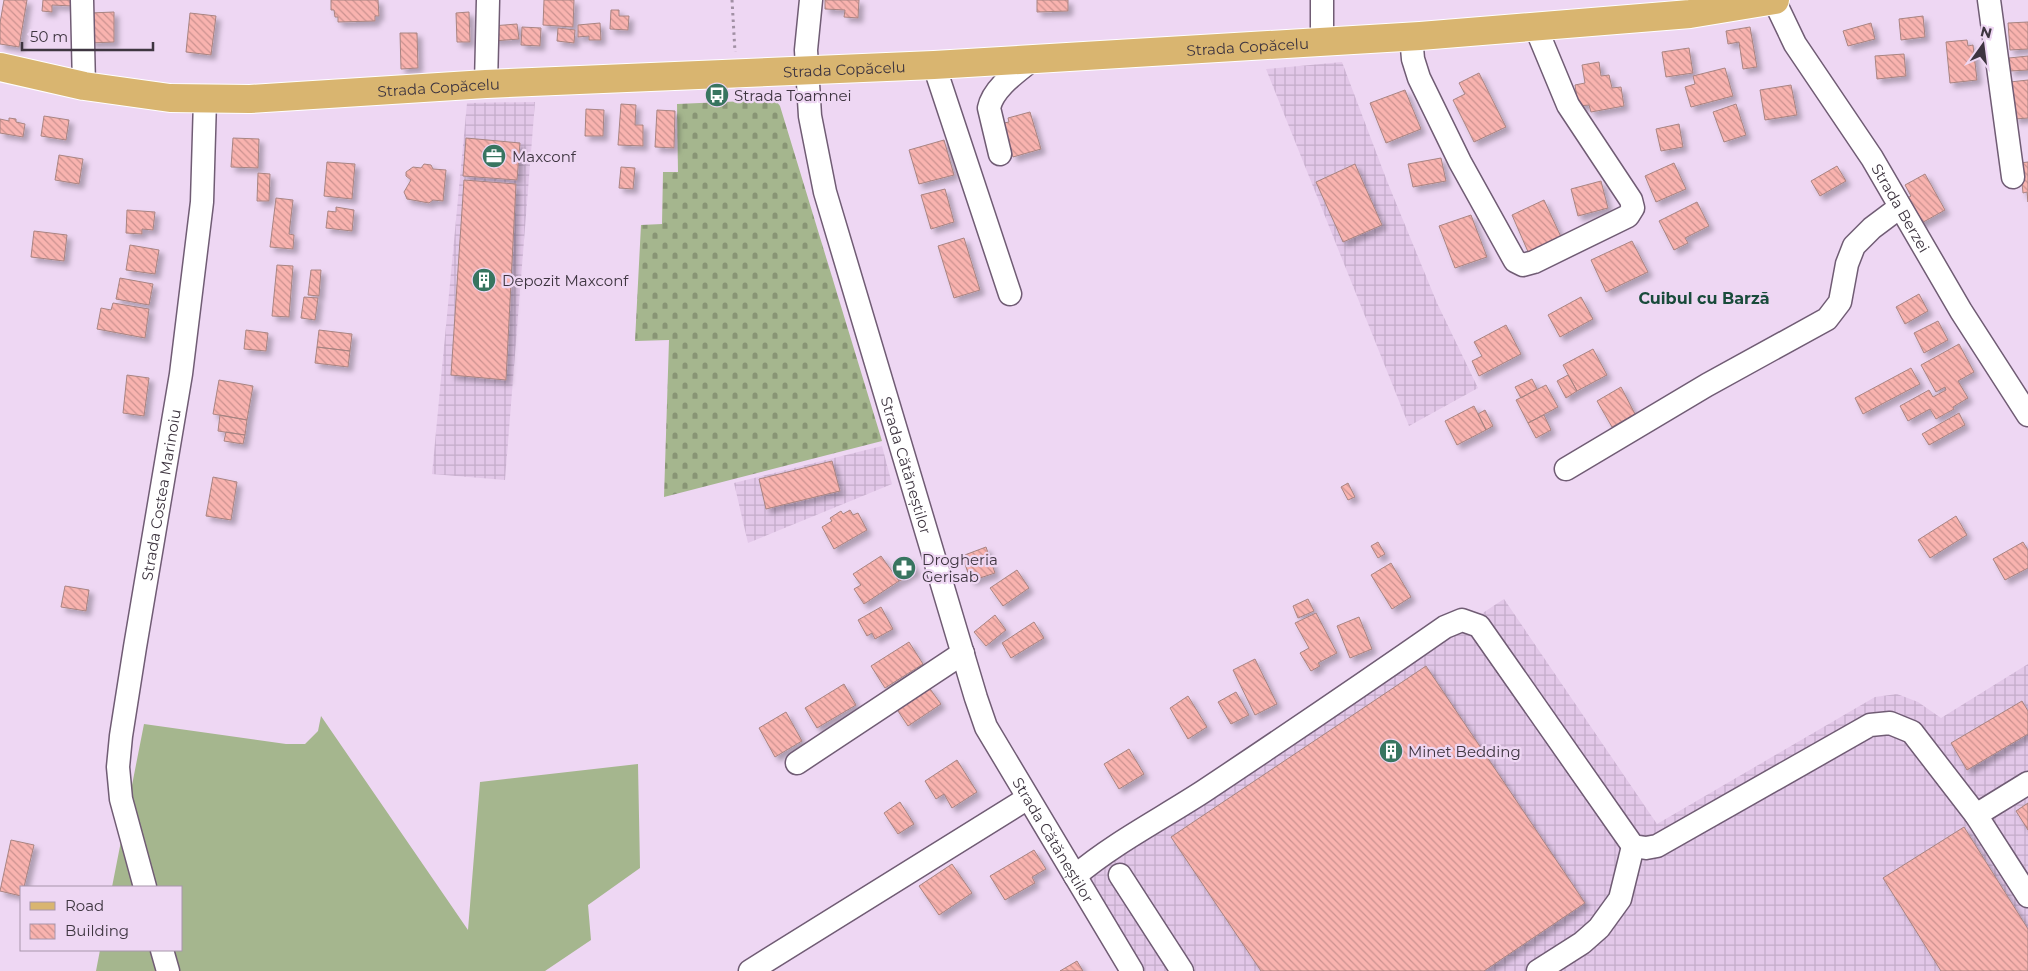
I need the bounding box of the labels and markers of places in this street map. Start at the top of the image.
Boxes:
bus stop icon: Strada Toamnei [704,82,730,108]
place label: Strada Toamnei [734,86,852,105]
office icon: Maxconf [481,143,507,169]
place label: Maxconf [512,147,577,166]
building icon: Depozit Maxconf [471,267,497,293]
place label: Depozit Maxconf [502,271,629,290]
place label: Drogheria Gerisab [922,550,998,586]
pharmacy icon: Drogheria Gerisab [891,555,917,581]
building icon: Minet Bedding [1378,738,1404,764]
place label: Minet Bedding [1408,742,1521,761]

